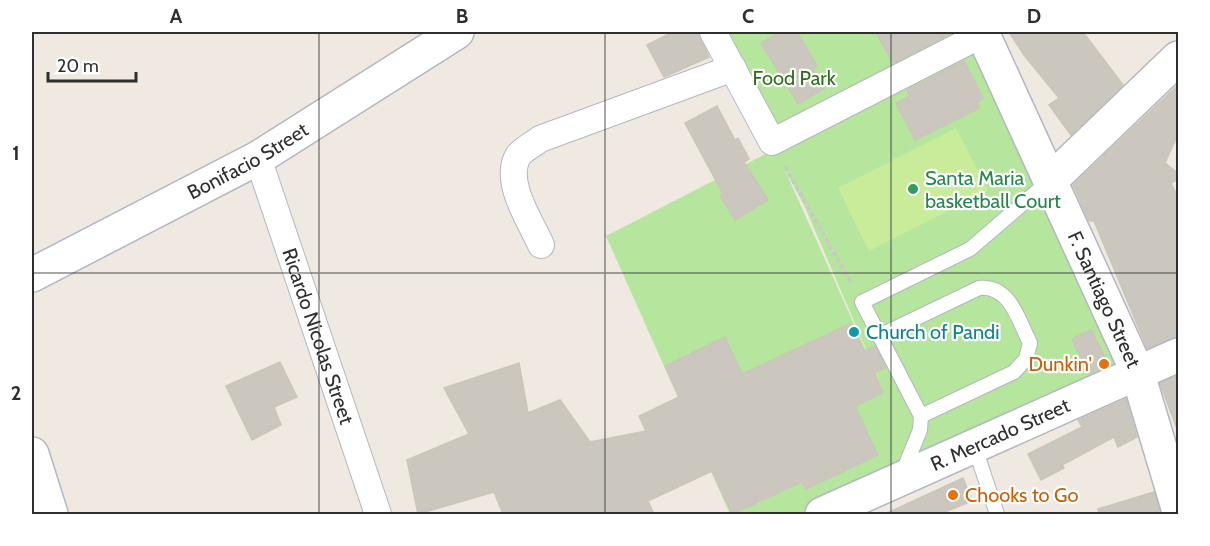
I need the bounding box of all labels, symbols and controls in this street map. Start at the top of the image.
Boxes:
text: A [170,4,183,28]
text: B [456,4,468,28]
text: C [742,4,754,28]
text: D [1027,4,1041,28]
scale bar [48,45,136,83]
text: 20 m [57,55,99,77]
park label: Food Park [752,66,836,90]
street label: Bonifacio Street [183,117,313,204]
text: 1 [12,141,20,165]
place label: Santa Maria basketball Court [925,166,1061,213]
marker: Santa Maria basketball Court [906,182,920,196]
street label: F. Santiago Street [1063,227,1146,372]
street label: Ricardo Nicolas Street [277,245,359,428]
place label: Church of Pandi [866,320,999,344]
marker: Church of Pandi [847,325,861,339]
place label: Dunkin' [1028,352,1092,376]
marker: Dunkin' [1097,357,1111,371]
text: 2 [11,381,21,405]
street label: R. Mercado Street [927,393,1074,476]
place label: Chooks to Go [965,483,1078,507]
marker: Chooks to Go [946,488,960,502]

